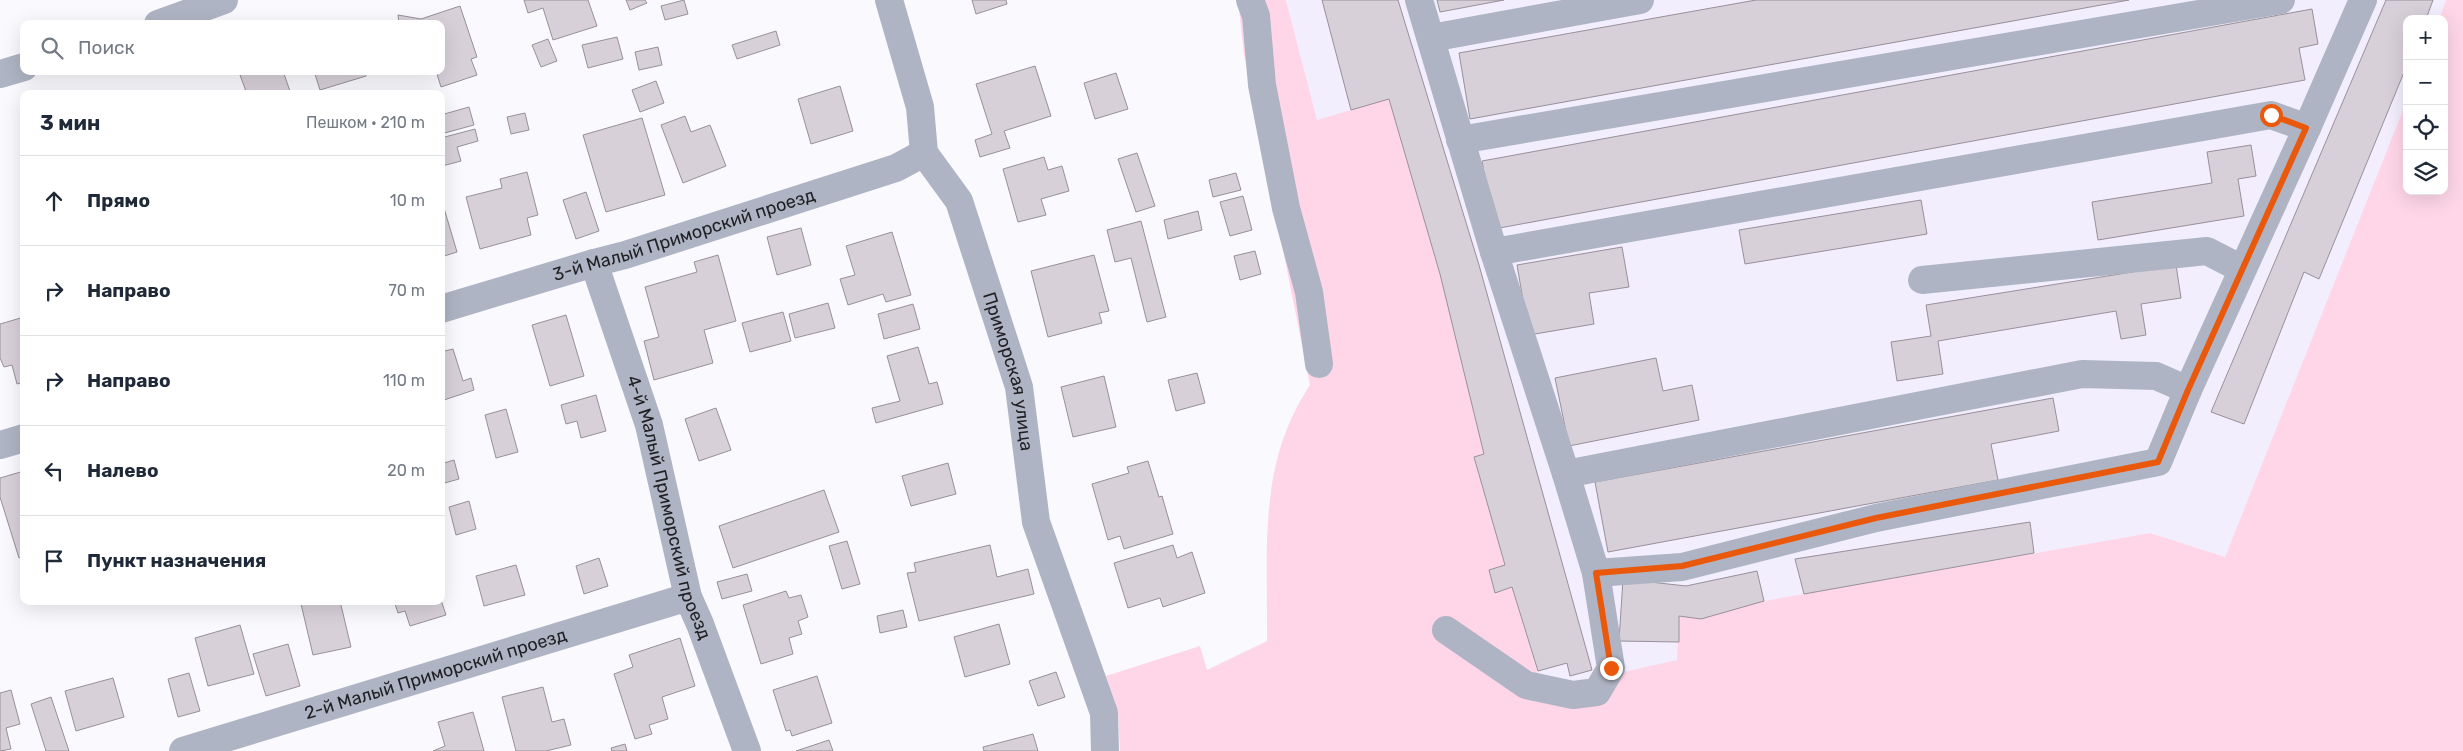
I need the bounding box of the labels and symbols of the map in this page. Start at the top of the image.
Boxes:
route start [2260,104,2283,127]
street label: 3-й Малый Приморский проезд [550,184,818,286]
street label: Приморская улица [978,289,1038,452]
street label: 4-й Малый Приморский проезд [622,372,716,643]
street label: 2-й Малый Приморский проезд [302,624,569,724]
route end [1600,657,1623,680]

